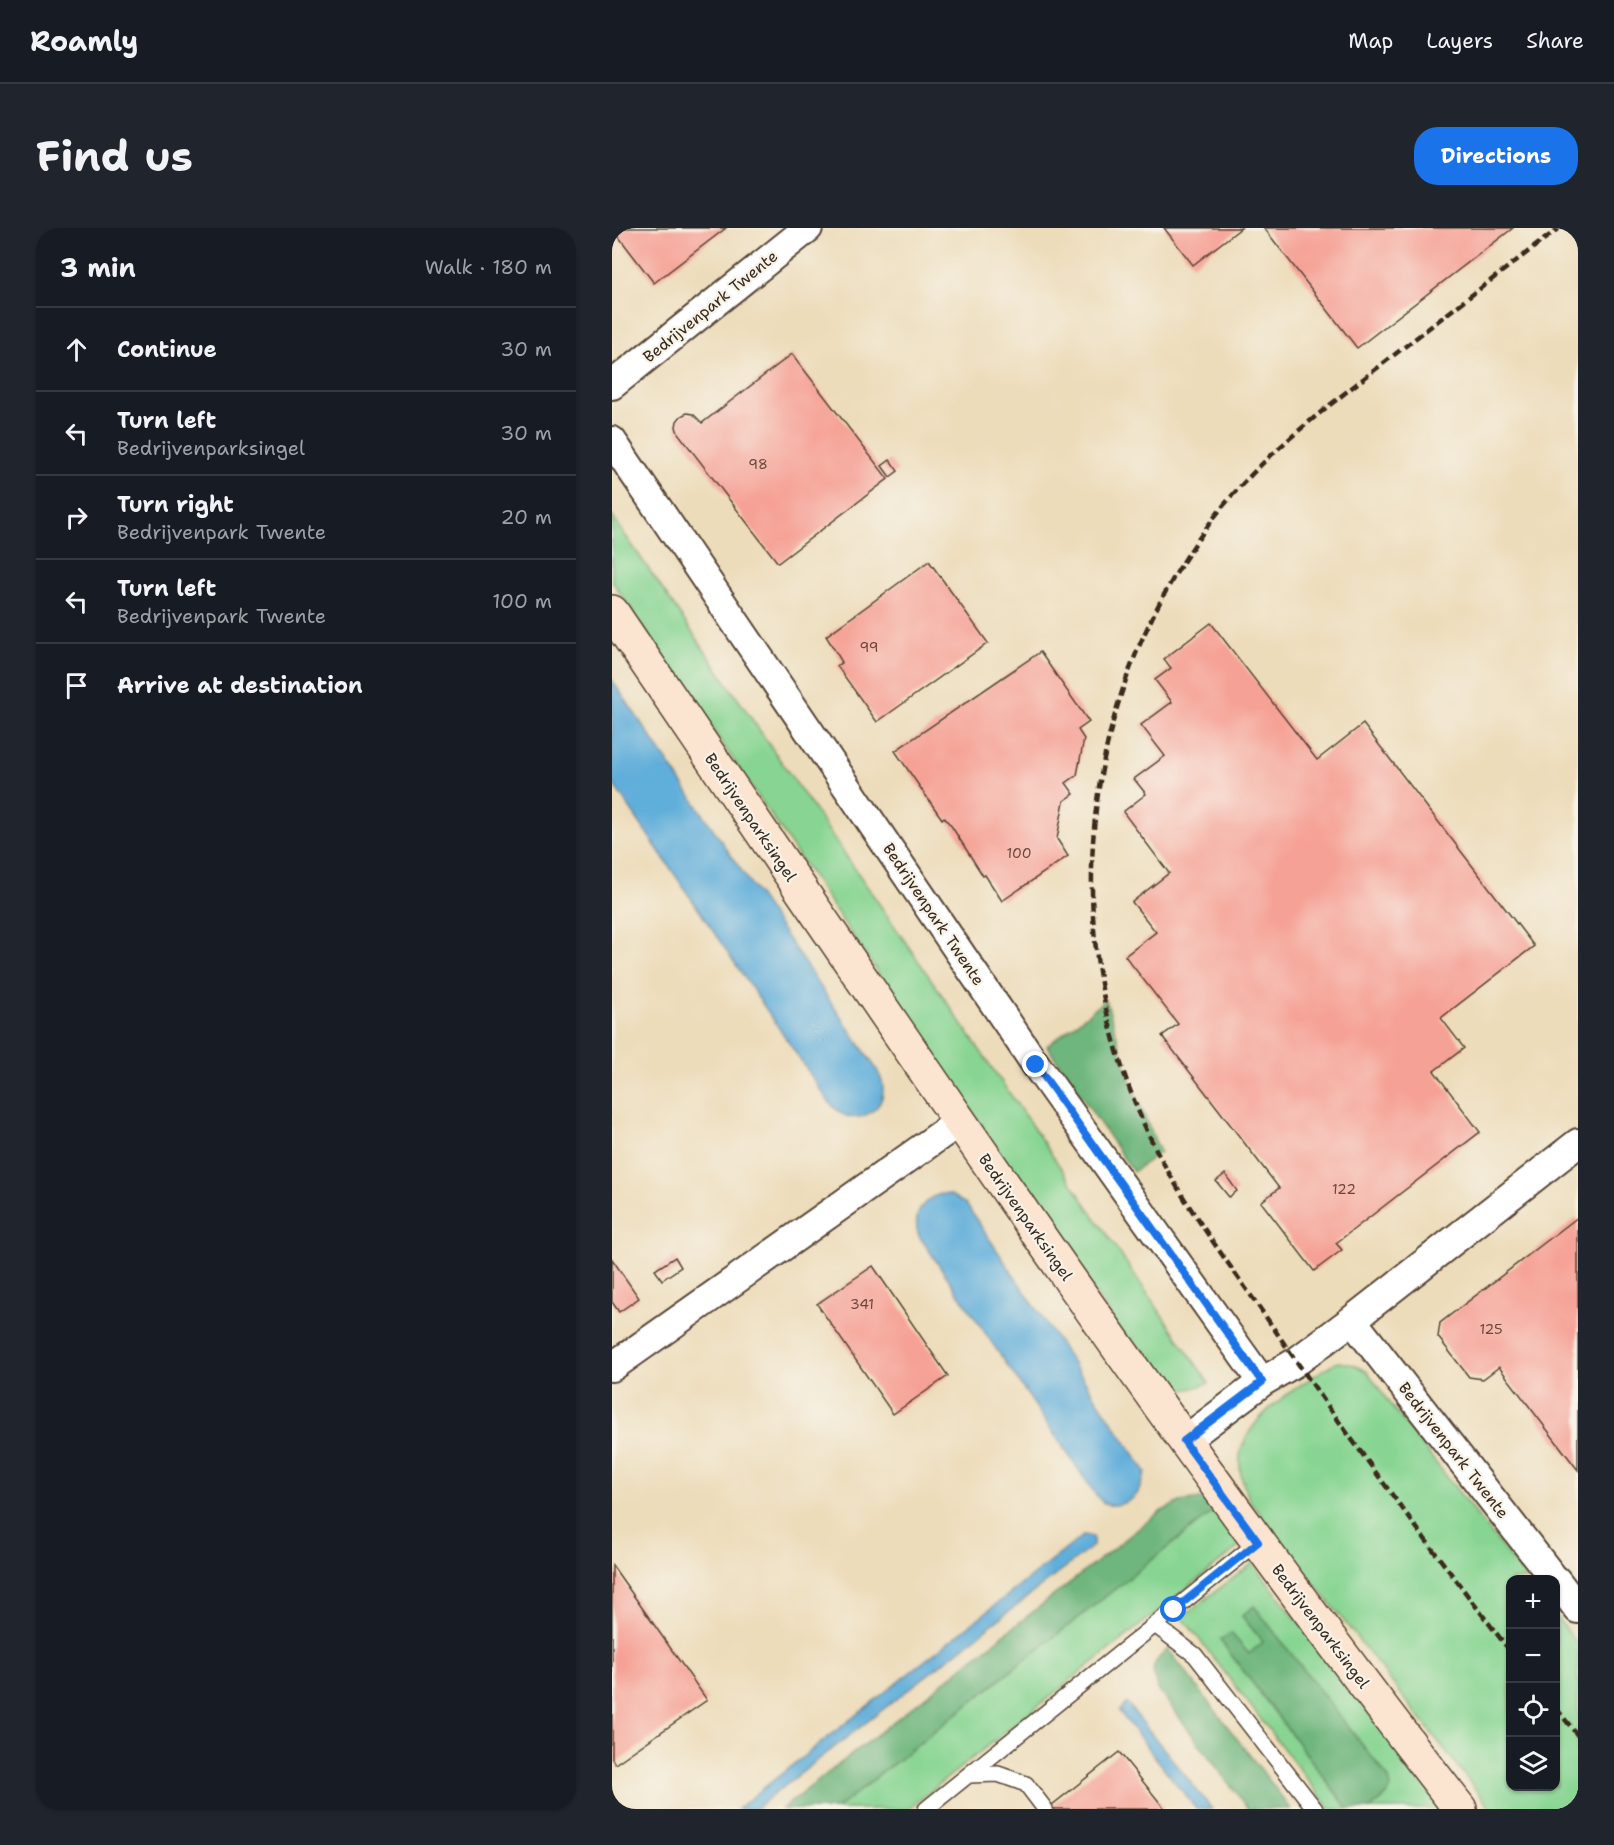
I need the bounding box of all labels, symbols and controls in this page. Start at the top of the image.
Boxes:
text: Roamly [30,22,138,60]
text: Map [1348,27,1393,55]
text: Layers [1426,27,1493,55]
text: Share [1526,27,1584,55]
button: Directions [1414,127,1578,185]
text: Find us [36,128,193,184]
street label: Bedrijvenpark Twente [639,246,782,367]
text: 3 min [60,250,136,285]
text: Walk · 180 m [425,254,552,280]
icon: ahead [60,333,93,366]
text: Continue [117,335,217,364]
text: 30 m [500,336,552,362]
text: Turn left [117,406,216,435]
icon: left [60,417,93,450]
text: 30 m [500,420,552,446]
text: Bedrijvenparksingel [117,435,305,461]
house number: 98 [748,455,768,473]
text: Turn right [117,490,234,519]
icon: right [60,501,93,534]
text: 20 m [501,504,552,530]
text: Bedrijvenpark Twente [117,519,326,545]
text: Turn left [117,574,216,603]
icon: left [60,585,93,618]
text: 100 m [492,588,552,614]
text: Bedrijvenpark Twente [117,603,326,629]
house number: 99 [859,638,879,656]
icon: arrive [60,669,93,702]
text: Arrive at destination [117,671,363,700]
street label: Bedrijvenparksingel [700,749,801,886]
street label: Bedrijvenpark Twente [878,839,989,989]
house number: 100 [1007,844,1031,862]
route end [1022,1051,1048,1077]
street label: Bedrijvenparksingel [974,1150,1077,1285]
house number: 122 [1332,1180,1356,1198]
house number: 341 [850,1295,874,1313]
house number: 125 [1479,1320,1503,1338]
street label: Bedrijvenpark Twente [1394,1378,1513,1523]
street label: Bedrijvenparksingel [1267,1560,1374,1693]
map controls [1506,1575,1560,1791]
button: + [1506,1575,1560,1629]
route start [1160,1596,1186,1622]
button: − [1506,1629,1560,1683]
button: locate [1506,1683,1560,1737]
button: layers [1506,1737,1560,1791]

